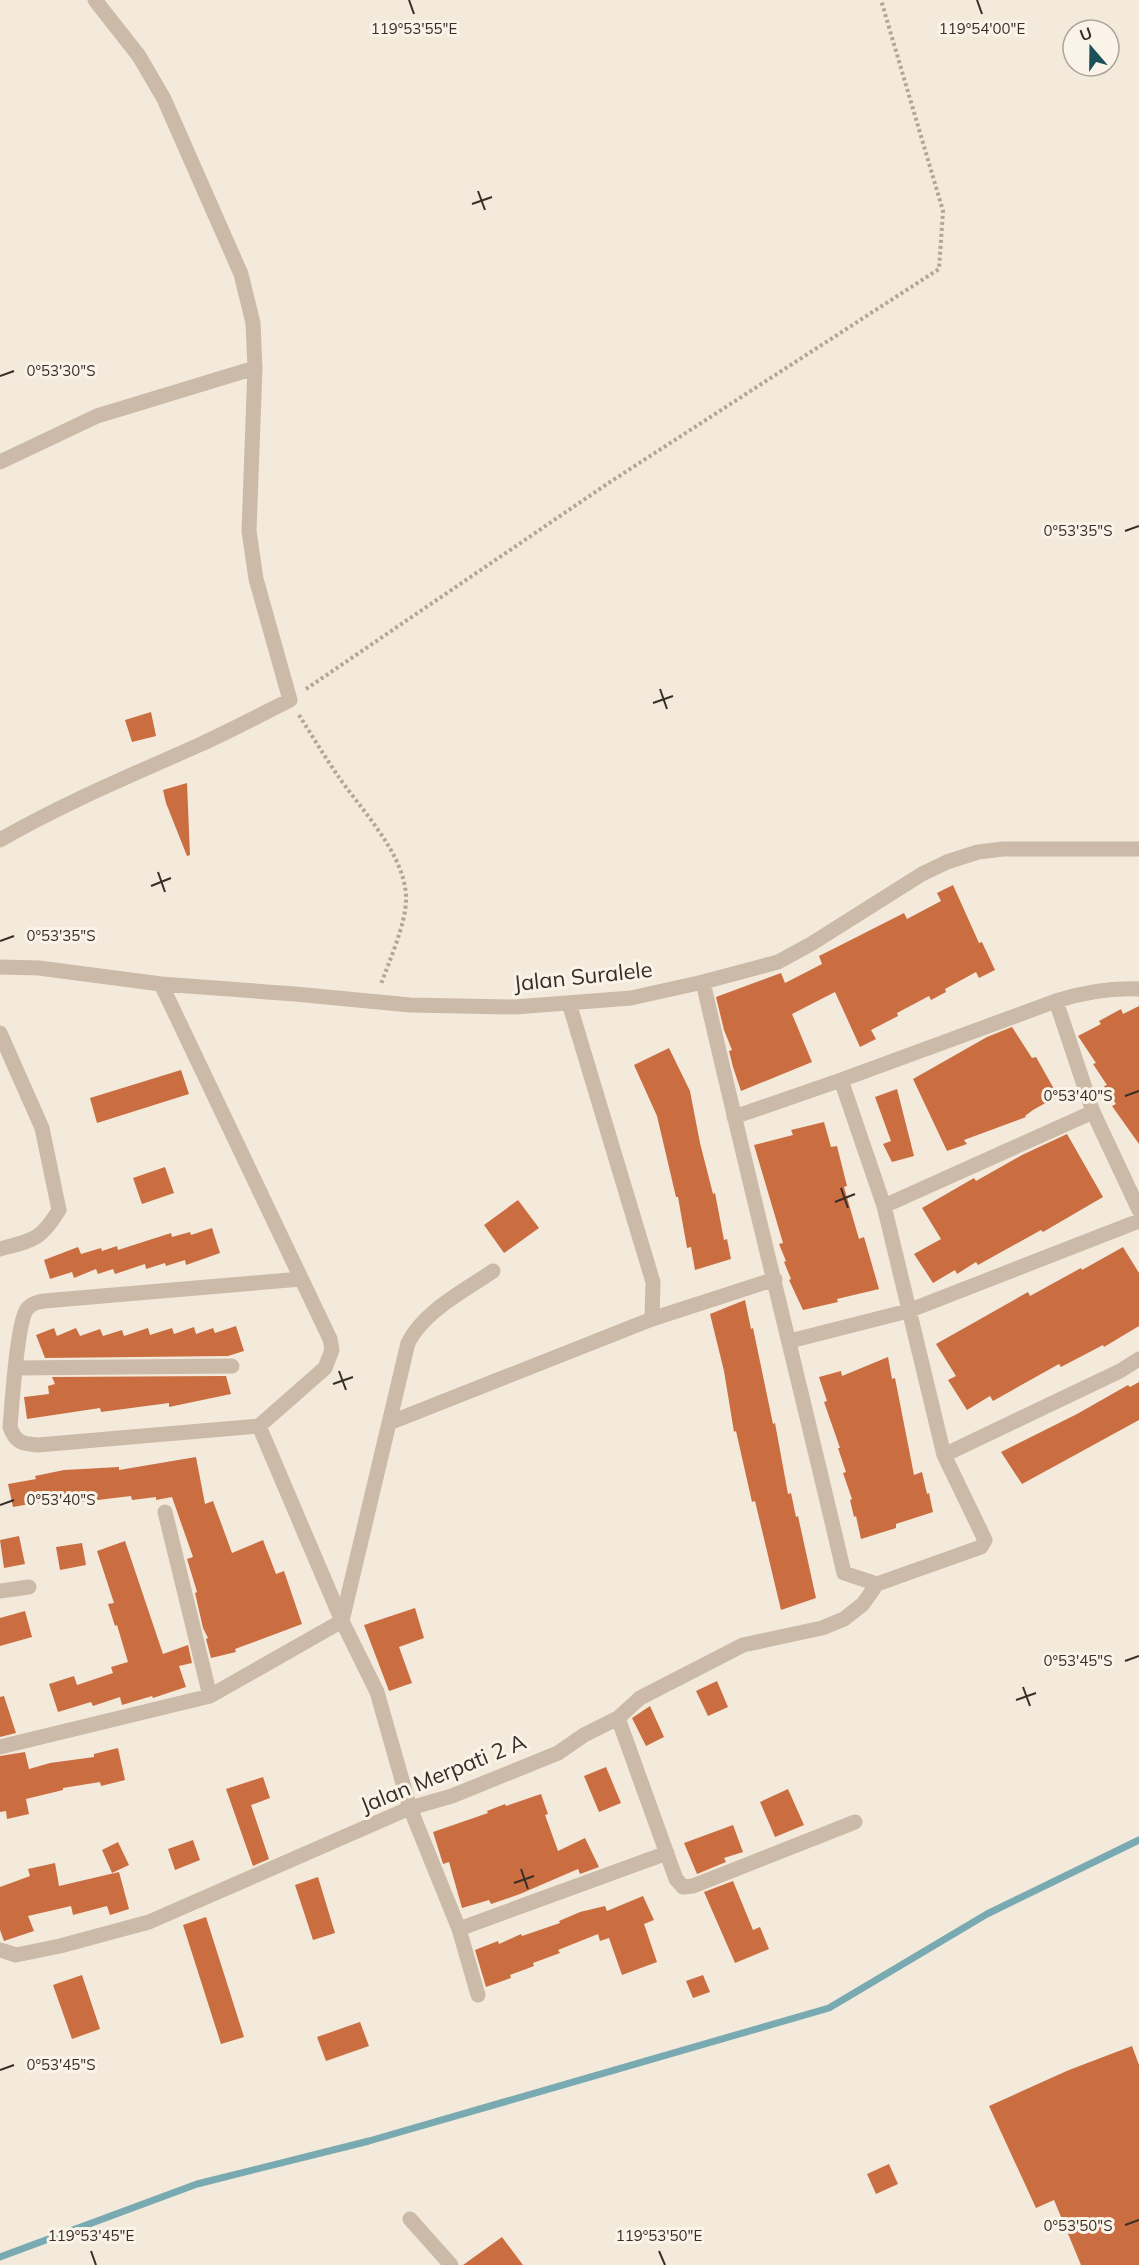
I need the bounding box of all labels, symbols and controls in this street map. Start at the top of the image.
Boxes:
north arrow [1061,18,1121,78]
text: 119°53'55"E [371,19,457,38]
text: 119°54'00"E [939,19,1025,38]
text: U [1077,22,1095,45]
text: 0°53'30"S [26,361,96,380]
text: 0°53'35"S [1043,521,1113,540]
text: 0°53'35"S [26,926,96,945]
street label: Jalan Suralele [512,955,654,997]
text: 0°53'40"S [1043,1086,1113,1105]
text: 0°53'40"S [26,1490,96,1509]
text: 0°53'45"S [1043,1651,1113,1670]
street label: Jalan Merpati 2 A [356,1727,530,1819]
text: 0°53'45"S [26,2055,96,2074]
text: 0°53'50"S [1043,2216,1113,2235]
text: 119°53'45"E [48,2226,134,2245]
text: 119°53'50"E [616,2226,702,2245]

